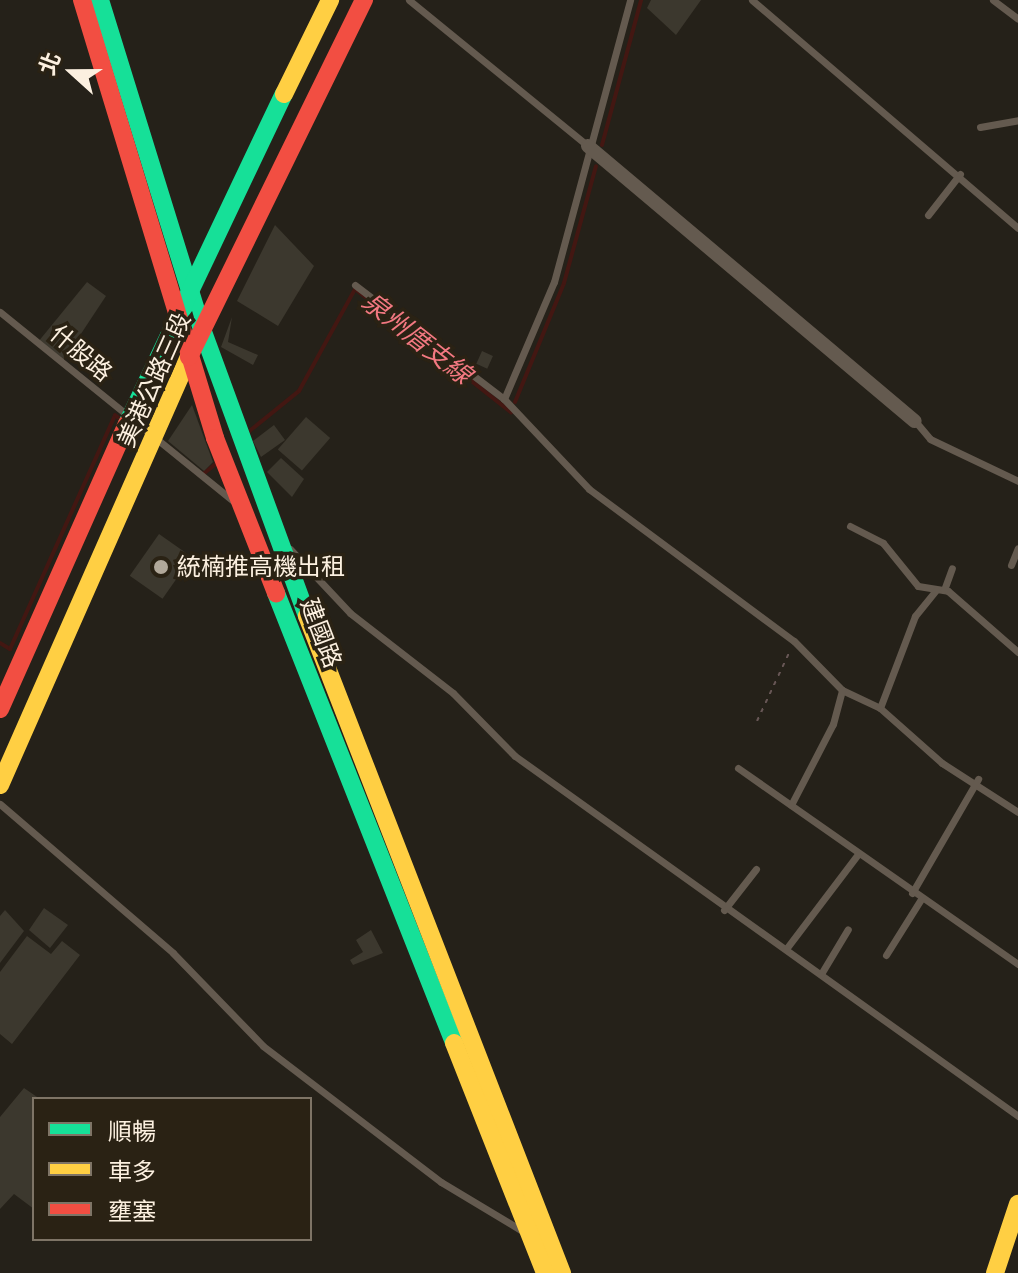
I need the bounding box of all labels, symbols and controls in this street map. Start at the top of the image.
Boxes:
north arrow [32,32,112,112]
text: 北 [34,48,66,78]
water label: 泉州厝支線 [356,286,478,390]
street label: 美港公路三段 [112,308,196,452]
street label: 什股路 [44,319,118,387]
place label: 統楠推高機出租 [177,553,345,581]
marker: 統楠推高機出租 [152,558,170,576]
street label: 建國路 [295,594,347,672]
legend [32,1097,312,1241]
text: 順暢 [108,1117,156,1146]
text: 車多 [108,1157,156,1186]
text: 壅塞 [108,1197,156,1226]

